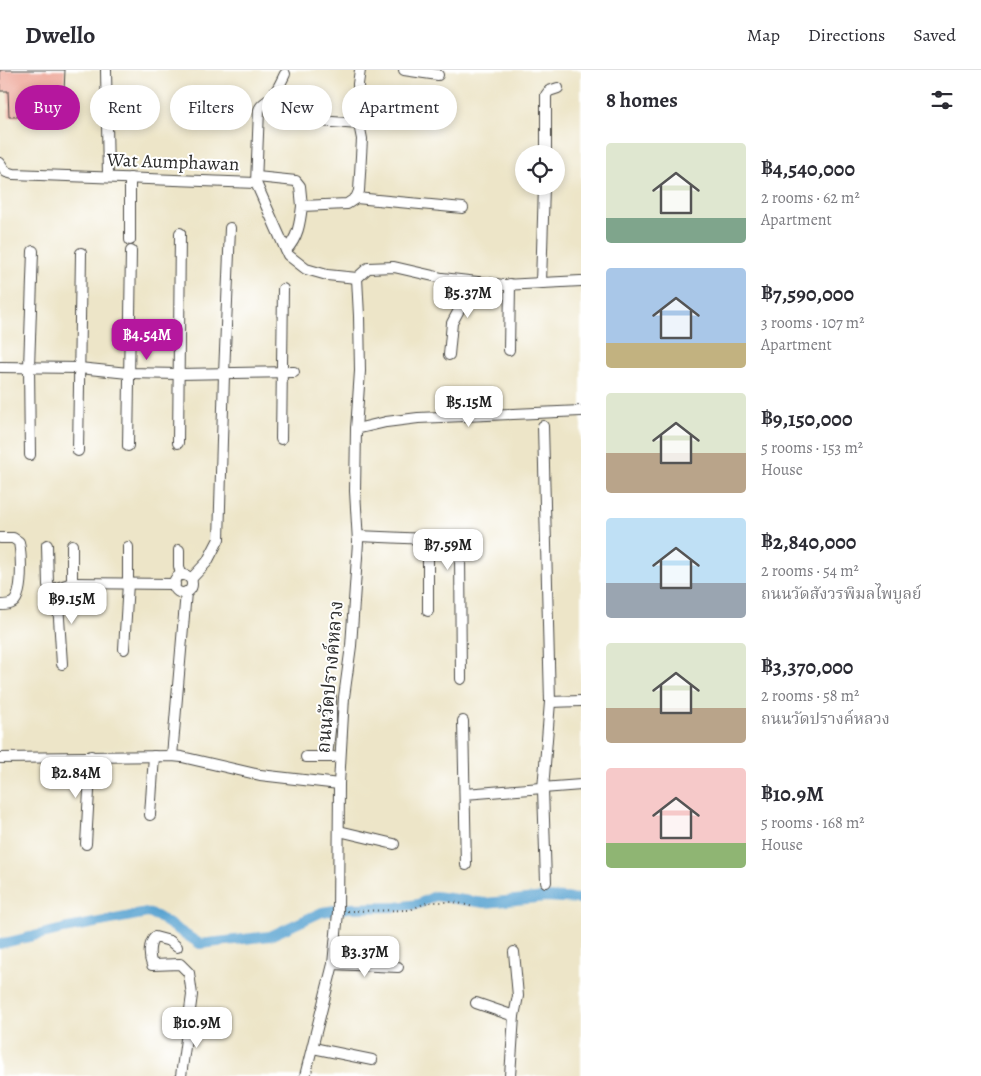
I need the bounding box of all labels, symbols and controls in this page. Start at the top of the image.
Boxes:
text: Dwello [25,19,95,51]
text: Map [747,23,780,47]
text: Directions [808,23,885,47]
text: Saved [913,23,956,47]
chip: Buy [15,85,80,130]
chip: Rent [90,85,160,130]
chip: Filters [170,85,252,130]
chip: New [262,85,332,130]
chip: Apartment [342,85,457,130]
text: 8 homes [606,86,678,114]
icon: filters [928,86,956,114]
map controls [515,145,565,195]
button: locate [515,145,565,195]
street label: Wat Aumphawan [105,147,240,177]
text: ฿4,540,000 [761,155,855,183]
icon: home [646,163,706,223]
text: 2 rooms · 62 m² [761,187,860,209]
text: Apartment [761,209,832,231]
pin: ฿5.37M [427,276,509,319]
text: ฿7,590,000 [761,280,854,308]
text: ฿5.37M [444,282,492,304]
icon: home [646,288,706,348]
text: 3 rooms · 107 m² [761,312,864,334]
pin: ฿4.54M [106,318,188,361]
text: ฿4.54M [123,324,171,346]
text: Apartment [761,334,832,356]
pin: ฿5.15M [428,386,510,428]
text: ฿5.15M [446,391,492,413]
text: ฿9,150,000 [761,405,853,433]
icon: home [646,413,706,473]
text: 5 rooms · 153 m² [761,437,863,459]
text: House [761,459,803,481]
pin: ฿7.59M [407,528,489,571]
text: ฿2,840,000 [761,528,856,556]
text: ฿7.59M [424,534,472,556]
icon: home [646,538,706,598]
text: 2 rooms · 54 m² [761,560,859,582]
pin: ฿9.15M [31,582,113,625]
text: ถนนวัดสังวรพิมลไพบูลย์ [761,583,922,605]
text: ฿9.15M [49,588,95,610]
street label: ถนนวัดปรางค์หลวง [310,600,350,754]
text: ฿3,370,000 [761,653,853,681]
icon: home [646,663,706,723]
text: 2 rooms · 58 m² [761,685,859,707]
text: ถนนวัดปรางค์หลวง [761,708,890,730]
pin: ฿2.84M [35,756,117,799]
text: ฿2.84M [51,762,101,784]
text: ฿10.9M [761,780,824,808]
icon: home [646,788,706,848]
text: 5 rooms · 168 m² [761,812,865,834]
text: House [761,834,803,856]
pin: ฿3.37M [324,936,406,978]
text: ฿3.37M [341,941,389,963]
pin: ฿10.9M [156,1006,238,1049]
text: ฿10.9M [173,1012,221,1034]

